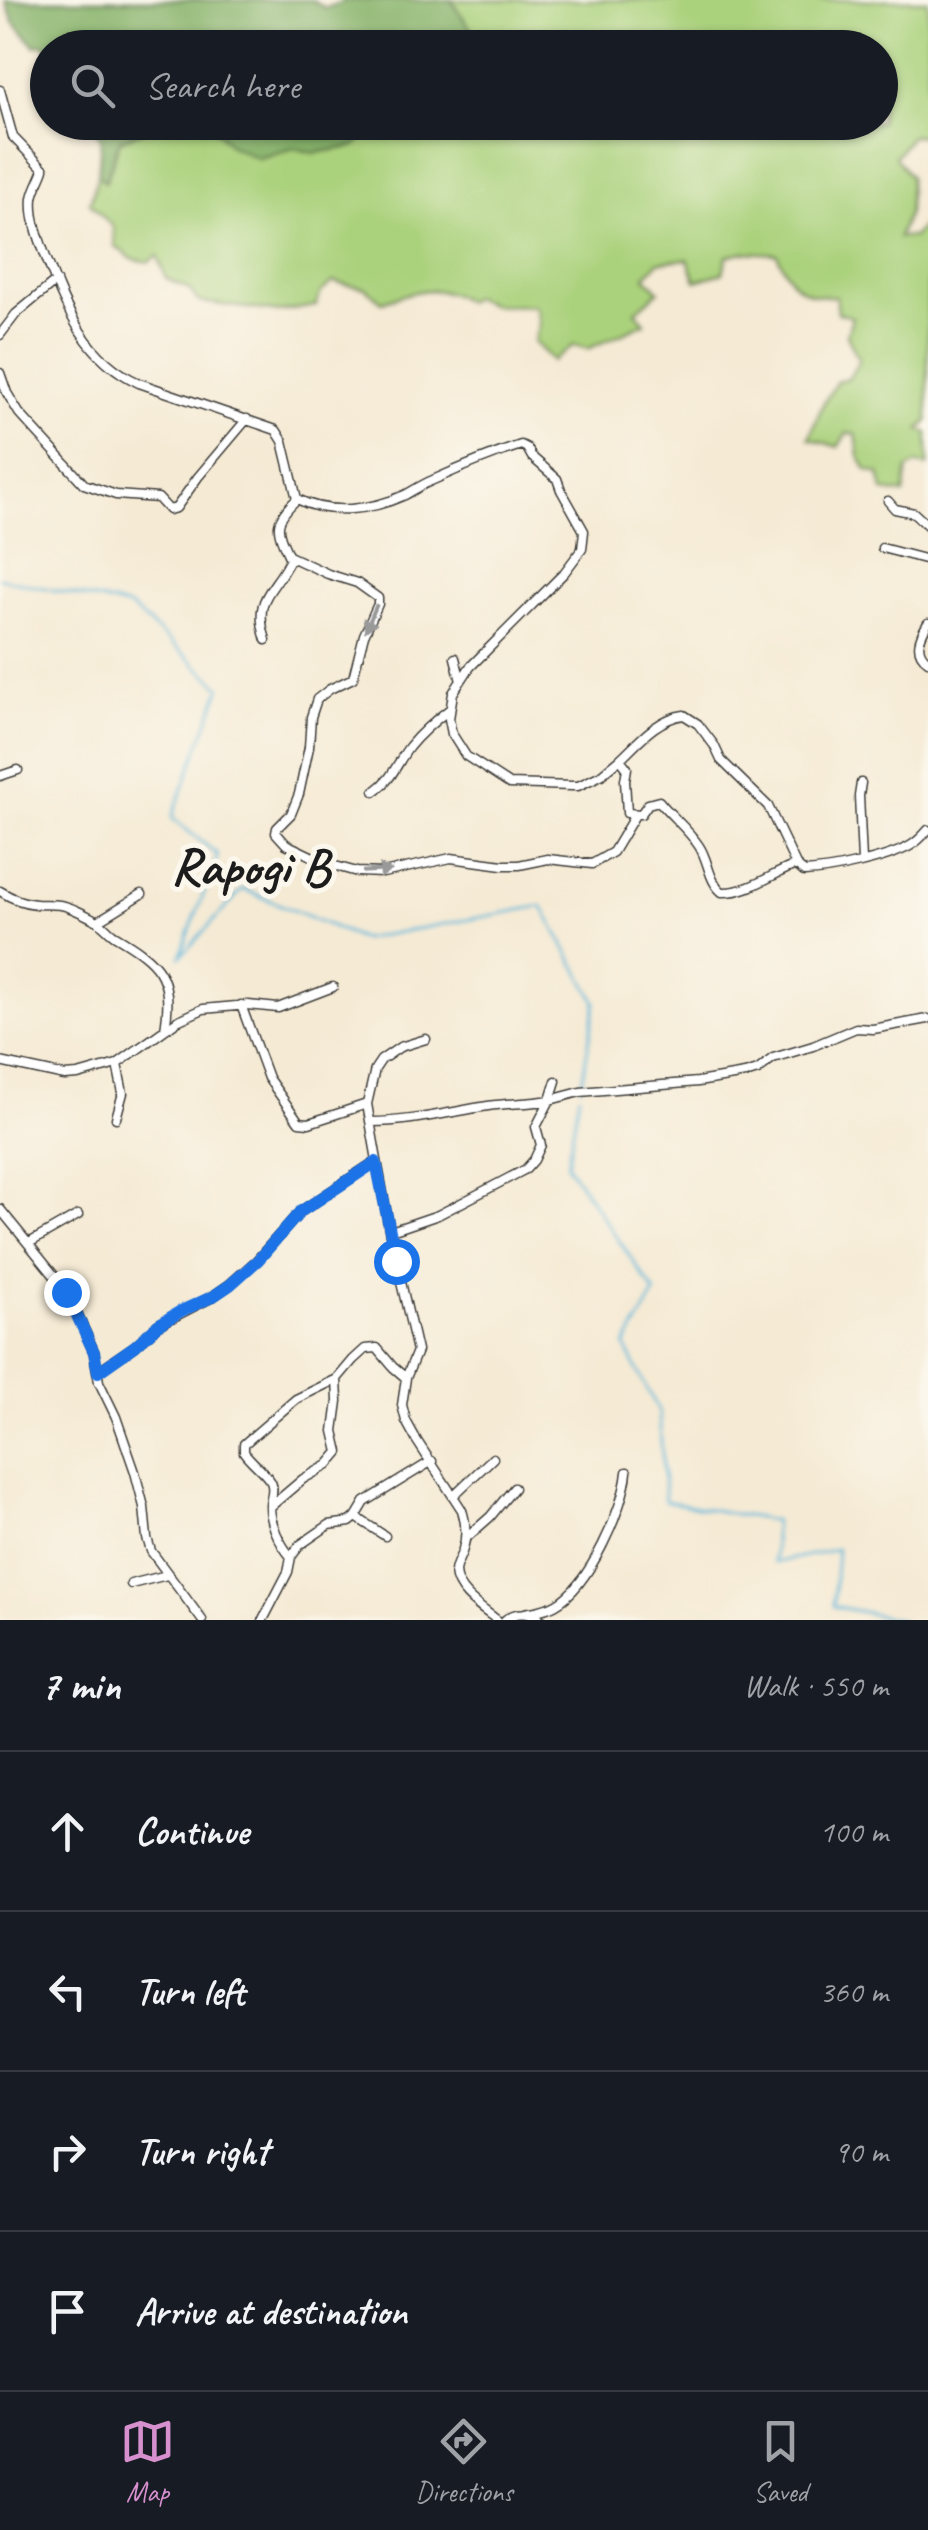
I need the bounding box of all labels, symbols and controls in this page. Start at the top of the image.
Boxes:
search box [30,30,898,140]
icon: search [65,58,120,113]
text: Search here [145,62,300,109]
one-way arrow [363,604,379,633]
district label: Rapogi B [171,834,333,900]
one-way arrow [361,863,393,879]
route start [374,1239,420,1285]
route end [44,1270,90,1316]
text: 7 min [40,1659,120,1712]
text: Walk · 550 m [744,1665,888,1706]
icon: ahead [40,1804,95,1859]
text: Continue [135,1808,249,1855]
text: 100 m [819,1811,888,1852]
icon: left [40,1964,95,2019]
text: Turn left [135,1968,245,2015]
text: 360 m [819,1971,888,2012]
icon: right [40,2124,95,2179]
text: Turn right [135,2128,269,2175]
text: 90 m [834,2131,888,2172]
icon: arrive [40,2284,95,2339]
text: Arrive at destination [135,2288,407,2335]
tab: Map [120,2414,175,2509]
tab: Directions [415,2414,513,2509]
tab: Saved [753,2414,808,2509]

